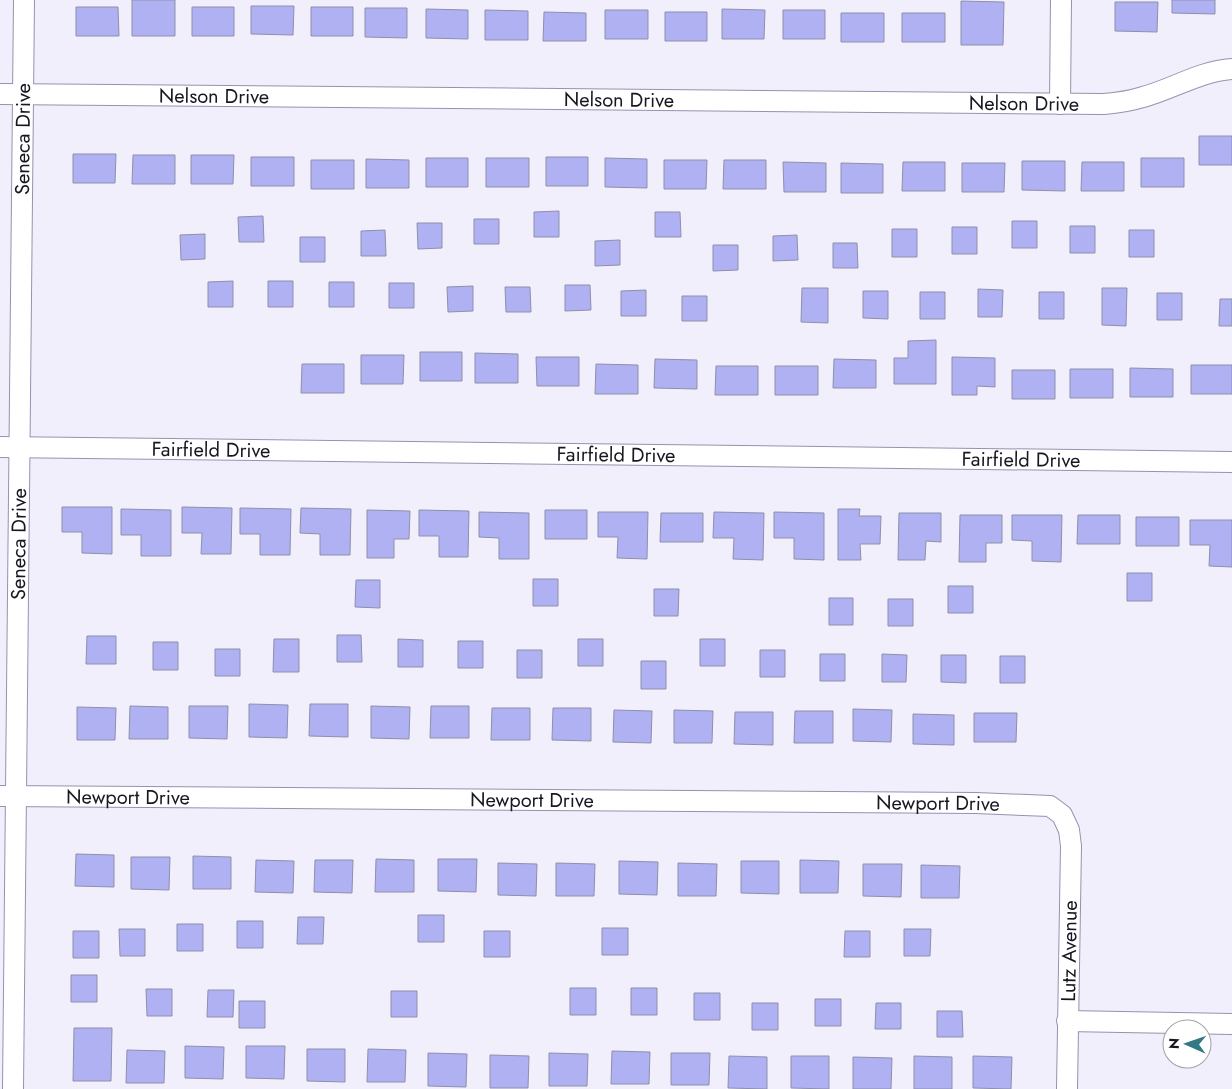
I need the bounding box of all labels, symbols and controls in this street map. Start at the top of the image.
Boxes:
street label: Nelson Drive [159,81,269,111]
street label: Seneca Drive [8,83,38,195]
street label: Nelson Drive [564,85,674,115]
street label: Nelson Drive [969,89,1079,119]
street label: Fairfield Drive [151,435,271,465]
street label: Fairfield Drive [556,440,676,470]
street label: Fairfield Drive [961,445,1081,475]
street label: Seneca Drive [4,488,34,600]
street label: Newport Drive [66,782,190,812]
street label: Newport Drive [470,785,594,815]
street label: Newport Drive [876,788,1000,819]
street label: Lutz Avenue [1054,900,1085,1002]
north arrow [1162,1019,1212,1069]
text: N [1164,1038,1184,1049]

